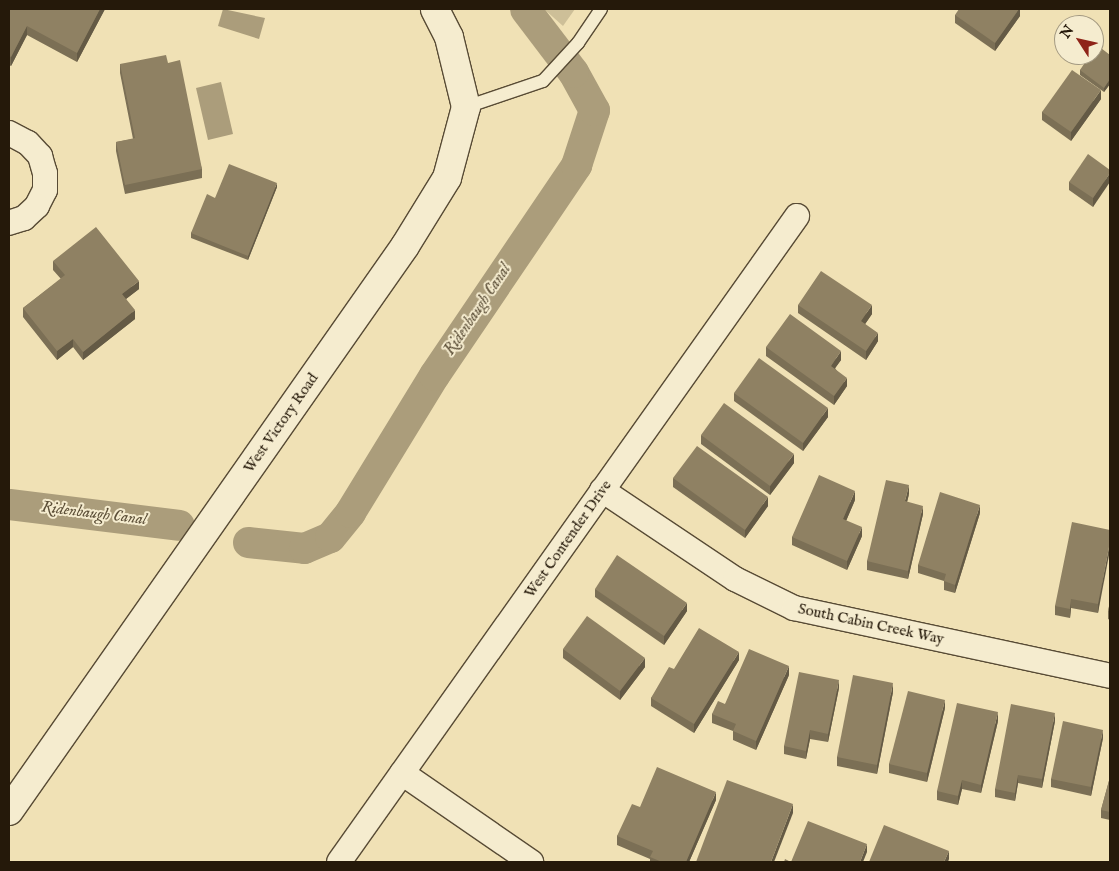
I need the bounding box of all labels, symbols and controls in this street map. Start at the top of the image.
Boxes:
north arrow [1054,15,1104,65]
text: N [1057,22,1078,42]
water label: Ridenbaugh Canal [441,261,515,359]
street label: West Victory Road [240,370,322,476]
street label: West Contender Drive [521,477,615,601]
water label: Ridenbaugh Canal [40,498,148,530]
street label: South Cabin Creek Way [796,600,946,648]

